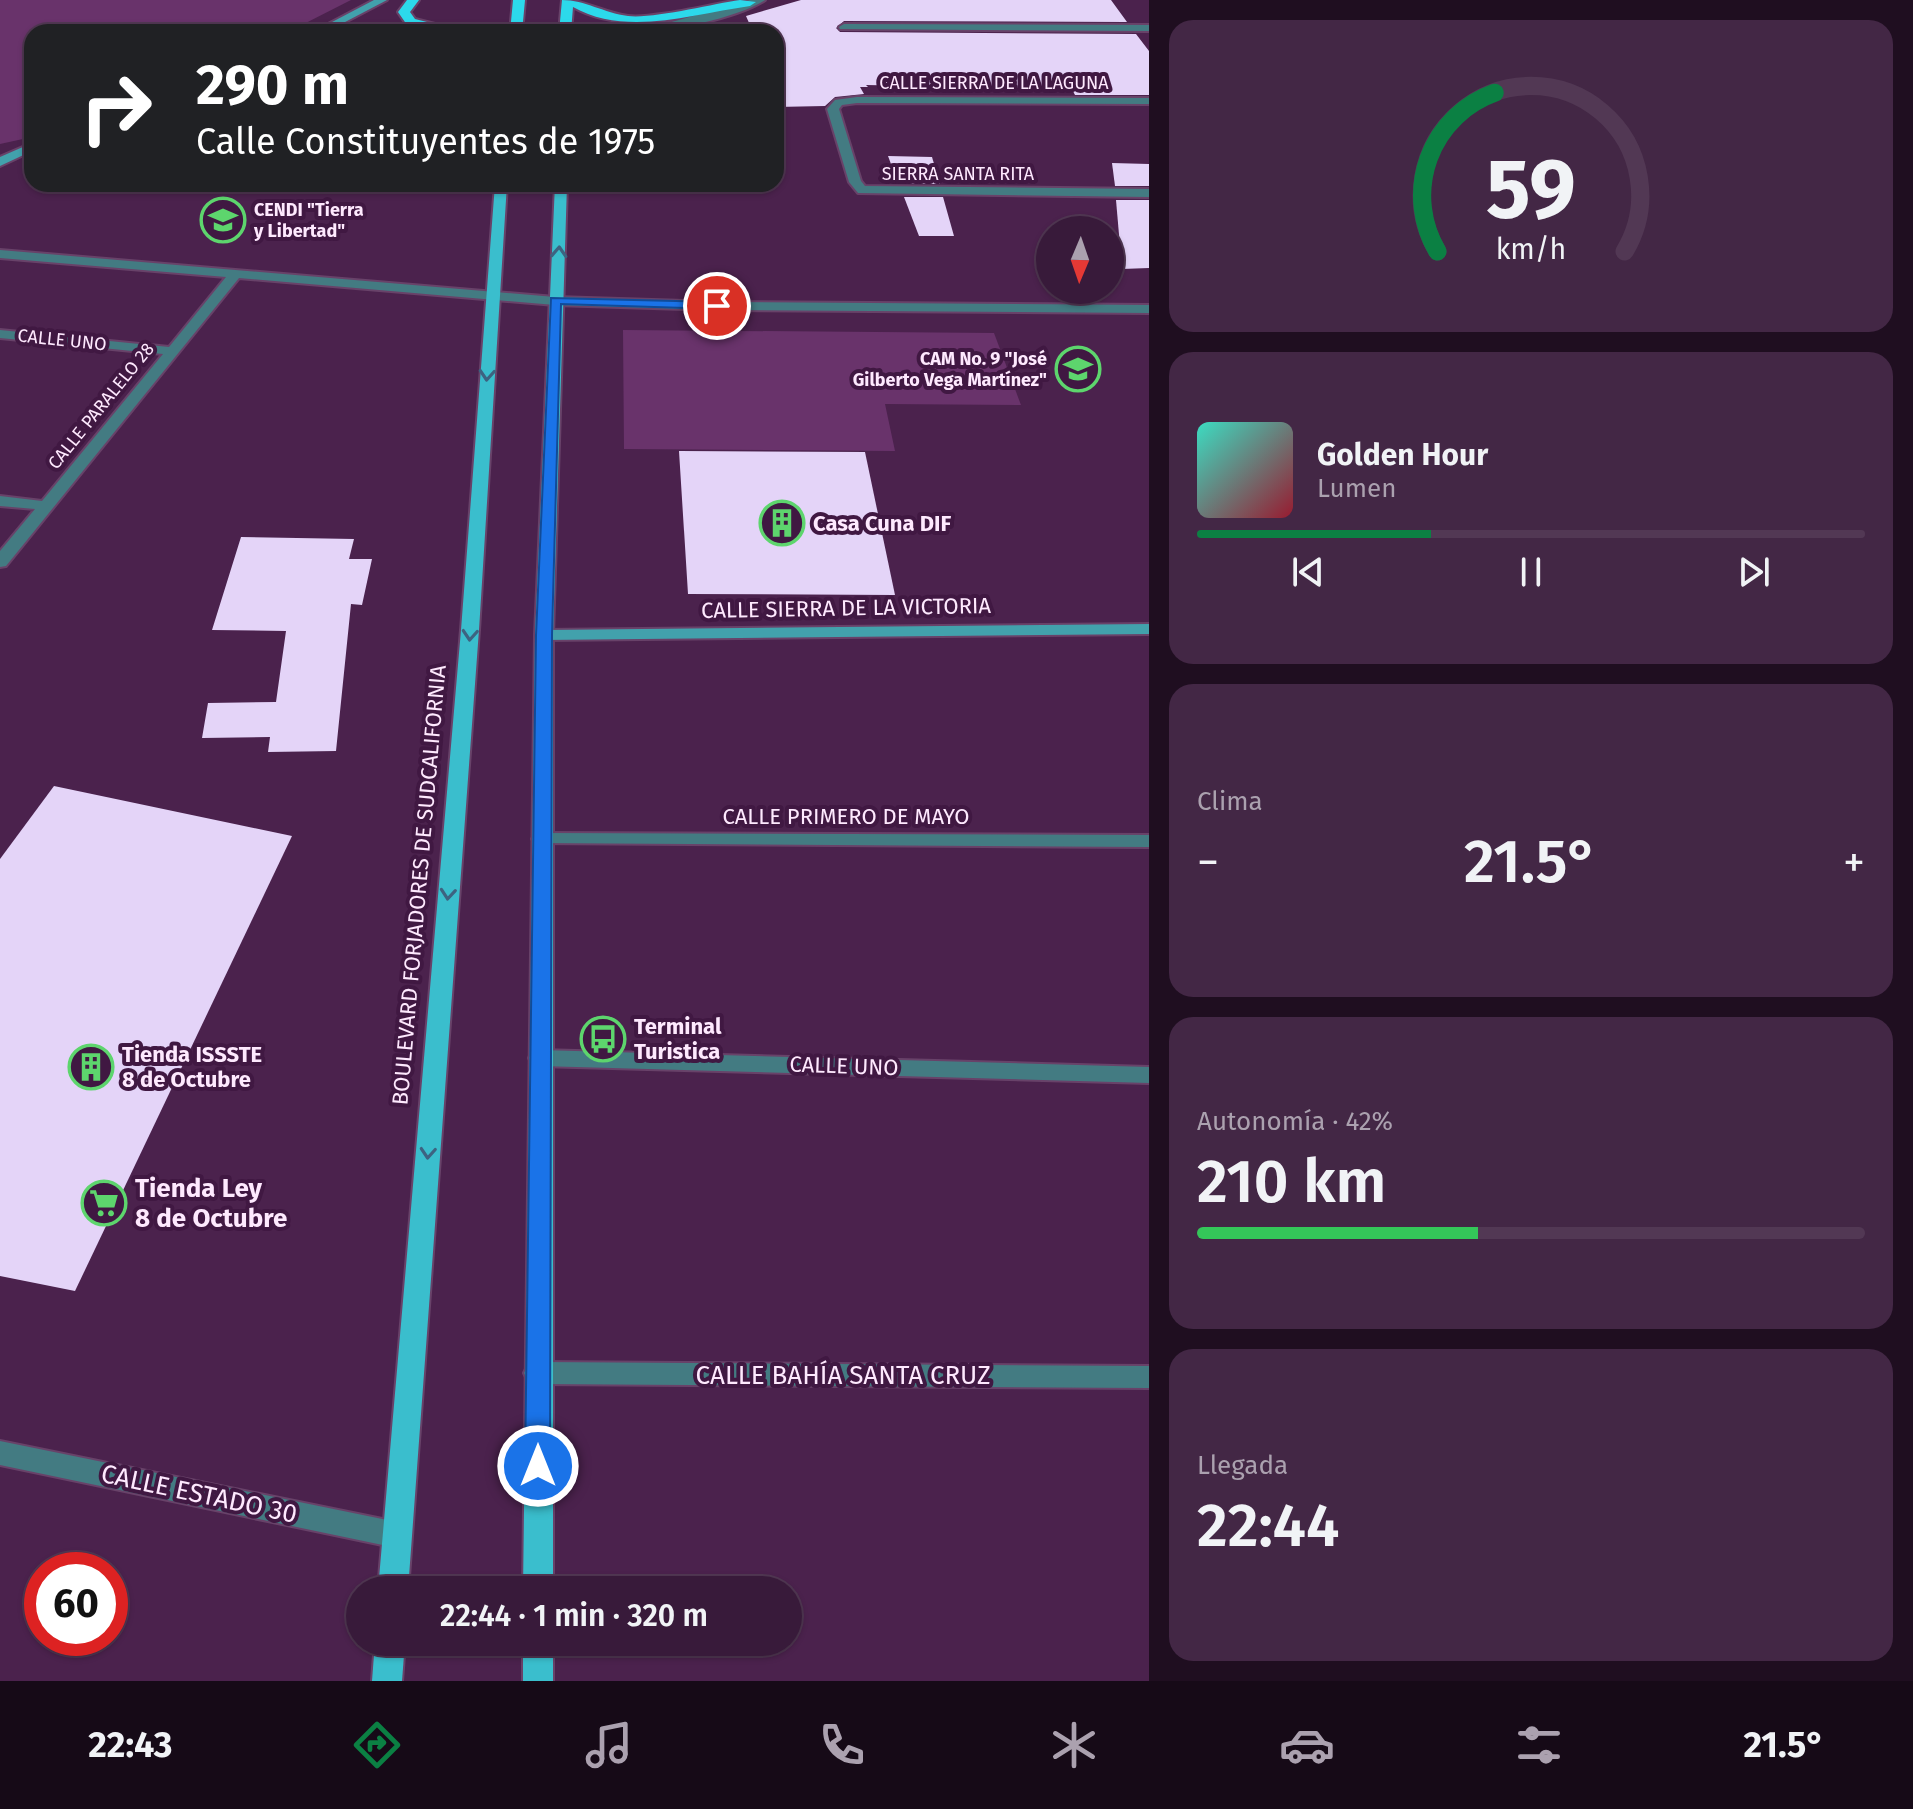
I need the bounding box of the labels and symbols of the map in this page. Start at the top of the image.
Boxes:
street label: CALLE SIERRA DE LA LAGUNA [879,72,1109,94]
street label: SIERRA SANTA RITA [882,163,1035,185]
school or university icon: CENDI "Tierra y Libertad" [199,196,247,244]
place label: CENDI "Tierra y Libertad" [253,199,364,242]
north arrow [1036,216,1124,304]
one-way arrow [550,245,567,258]
pin [683,272,751,340]
street label: CALLE UNO [16,324,108,356]
street label: CALLE PARALELO 28 [43,338,159,474]
school or university icon: CAM No. 9 "José Gilberto Vega Martínez" [1054,345,1102,393]
place label: CAM No. 9 "José Gilberto Vega Martínez" [853,348,1047,391]
one-way arrow [479,369,496,382]
building icon: Casa Cuna DIF [758,499,806,547]
place label: Casa Cuna DIF [813,510,952,537]
street label: CALLE SIERRA DE LA VICTORIA [701,592,992,624]
one-way arrow [462,628,479,641]
street label: BOULEVARD FORJADORES DE SUDCALIFORNIA [386,663,452,1106]
street label: CALLE PRIMERO DE MAYO [722,803,970,830]
one-way arrow [440,888,457,901]
place label: Terminal Turistica [634,1013,722,1065]
bus stop icon: Terminal Turistica [579,1015,627,1063]
place label: Tienda ISSSTE 8 de Octubre [122,1041,262,1093]
building icon: Tienda ISSSTE 8 de Octubre [67,1043,115,1091]
street label: CALLE UNO [789,1051,899,1081]
one-way arrow [420,1147,437,1160]
place label: Tienda Ley 8 de Octubre [135,1173,287,1234]
supermarket icon: Tienda Ley 8 de Octubre [80,1179,128,1227]
street label: CALLE BAHÍA SANTA CRUZ [695,1360,991,1391]
position arrow [496,1424,580,1508]
street label: CALLE ESTADO 30 [98,1458,300,1530]
speed limit sign: 60 [24,1552,128,1656]

